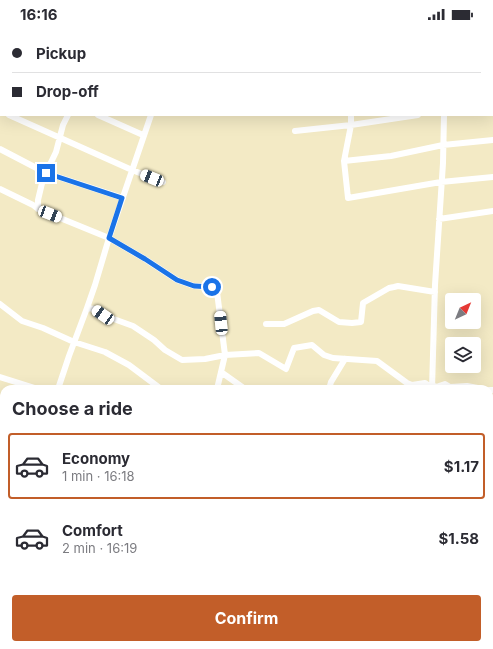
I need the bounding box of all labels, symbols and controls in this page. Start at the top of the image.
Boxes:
text: 16:16 [20,5,57,24]
text: Pickup [36,44,86,63]
text: Drop-off [36,82,99,101]
route end [37,164,55,182]
car [139,168,165,188]
car [37,204,63,224]
route start [203,278,221,296]
north arrow [445,293,481,329]
map controls [445,293,481,373]
car [90,303,116,327]
car [214,310,228,336]
button: layers [445,337,481,373]
text: Choose a ride [12,398,133,419]
icon: car [14,448,50,484]
text: Economy [62,449,130,468]
text: $1.17 [444,457,479,476]
text: 1 min · 16:18 [62,468,135,484]
icon: car [14,520,50,556]
text: Comfort [62,521,123,540]
text: $1.58 [438,529,479,548]
text: 2 min · 16:19 [62,540,137,556]
button: Confirm [12,595,481,641]

